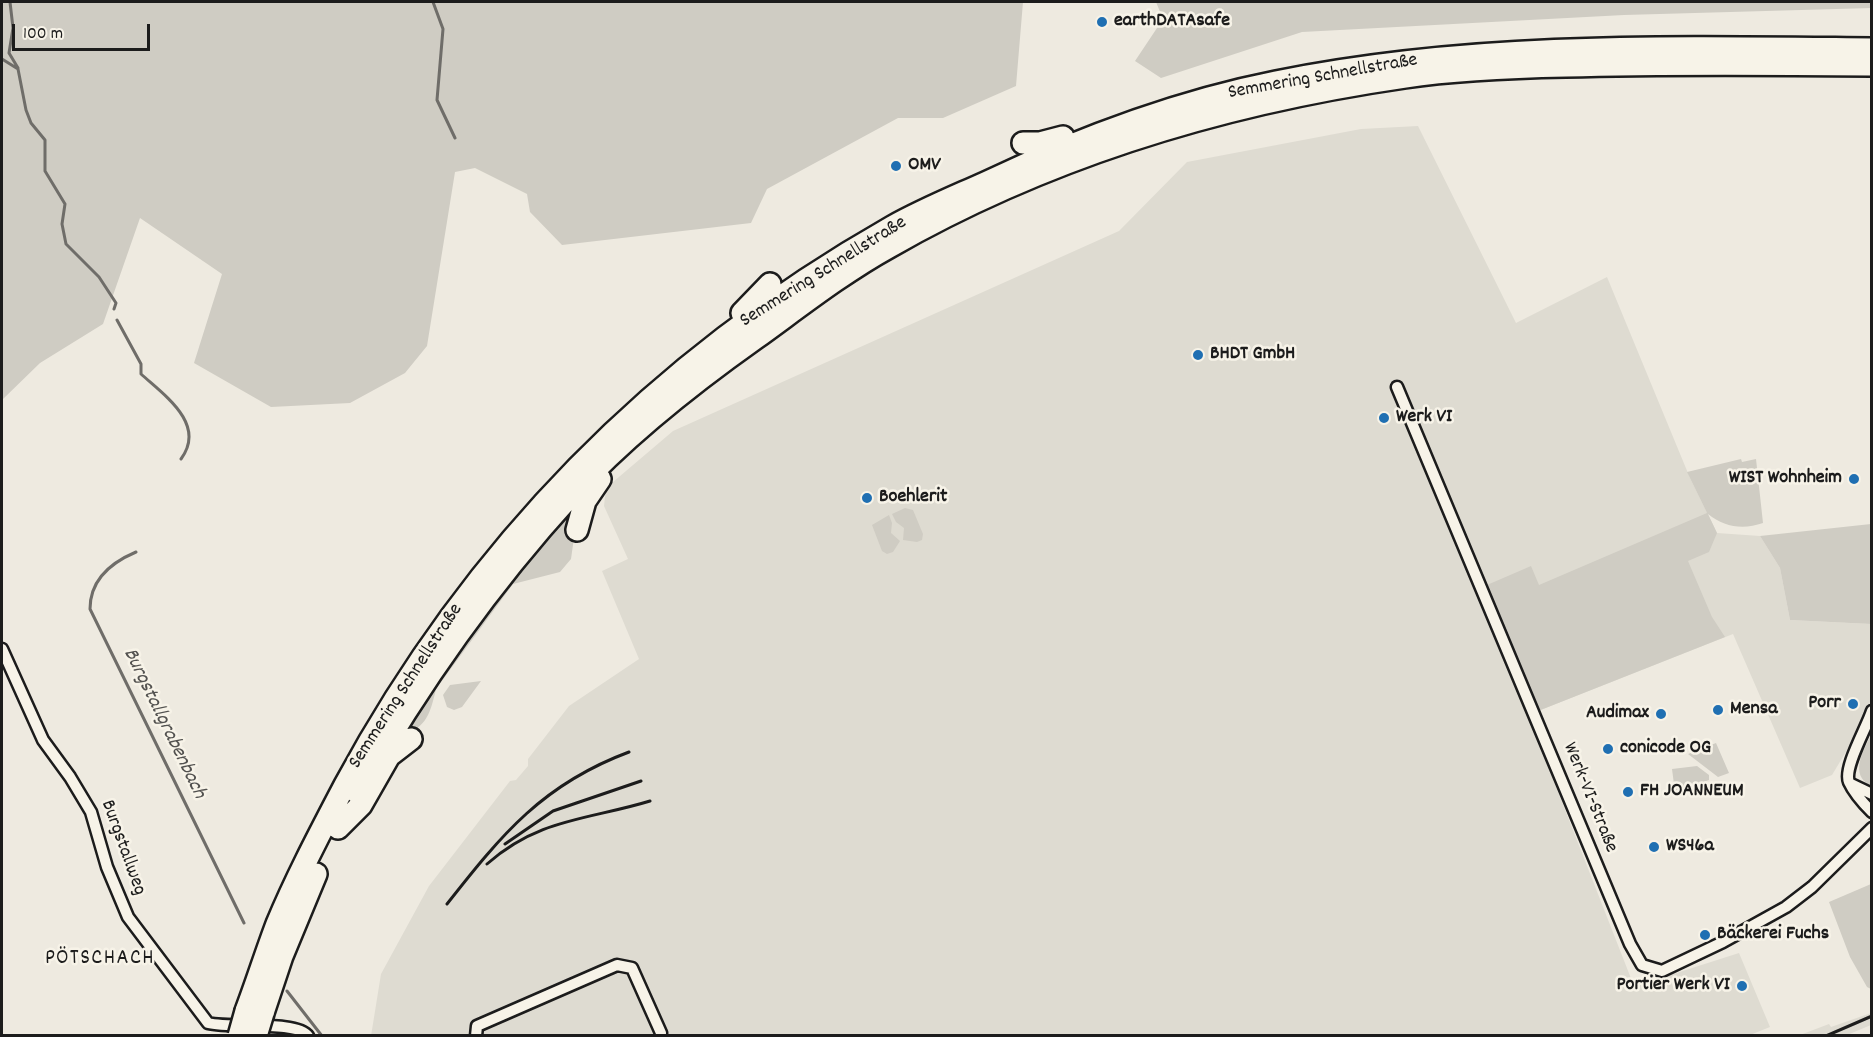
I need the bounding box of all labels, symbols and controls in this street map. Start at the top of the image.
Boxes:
place label: earthDATAsafe [1114,10,1230,34]
scale bar [15,12,153,50]
marker: earthDATAsafe [1095,15,1109,29]
text: 100 m [23,22,63,47]
street label: Semmering Schnellstraße [1226,50,1420,106]
place label: OMV [908,154,941,178]
marker: OMV [889,159,903,173]
street label: Semmering Schnellstraße [736,212,912,334]
place label: BHDT GmbH [1210,343,1295,367]
marker: BHDT GmbH [1191,348,1205,362]
place label: Werk VI [1396,406,1452,430]
marker: Werk VI [1377,411,1391,425]
place label: WIST Wohnheim [1729,467,1842,491]
marker: WIST Wohnheim [1847,472,1861,486]
place label: Boehlerit [879,486,947,510]
marker: Boehlerit [860,491,874,505]
street label: Semmering Schnellstraße [345,600,469,774]
water label: Burgstallgrabenbach [116,645,210,803]
place label: Porr [1808,692,1841,716]
marker: Porr [1846,697,1860,711]
place label: Mensa [1730,698,1778,722]
place label: Audimax [1586,702,1649,726]
marker: Mensa [1711,703,1725,717]
marker: Audimax [1654,707,1668,721]
place label: conicode OG [1620,737,1711,761]
street label: Werk-VI-Straße [1556,739,1622,857]
marker: conicode OG [1601,742,1615,756]
place label: FH JOANNEUM [1640,780,1744,804]
marker: FH JOANNEUM [1621,785,1635,799]
street label: Burgstallweg [94,797,150,899]
place label: WS46a [1666,835,1714,859]
marker: WS46a [1647,840,1661,854]
place label: Bäckerei Fuchs [1717,923,1829,947]
marker: Bäckerei Fuchs [1698,928,1712,942]
district label: PÖTSCHACH [45,947,155,973]
place label: Portier Werk VI [1616,974,1730,998]
marker: Portier Werk VI [1735,979,1749,993]

